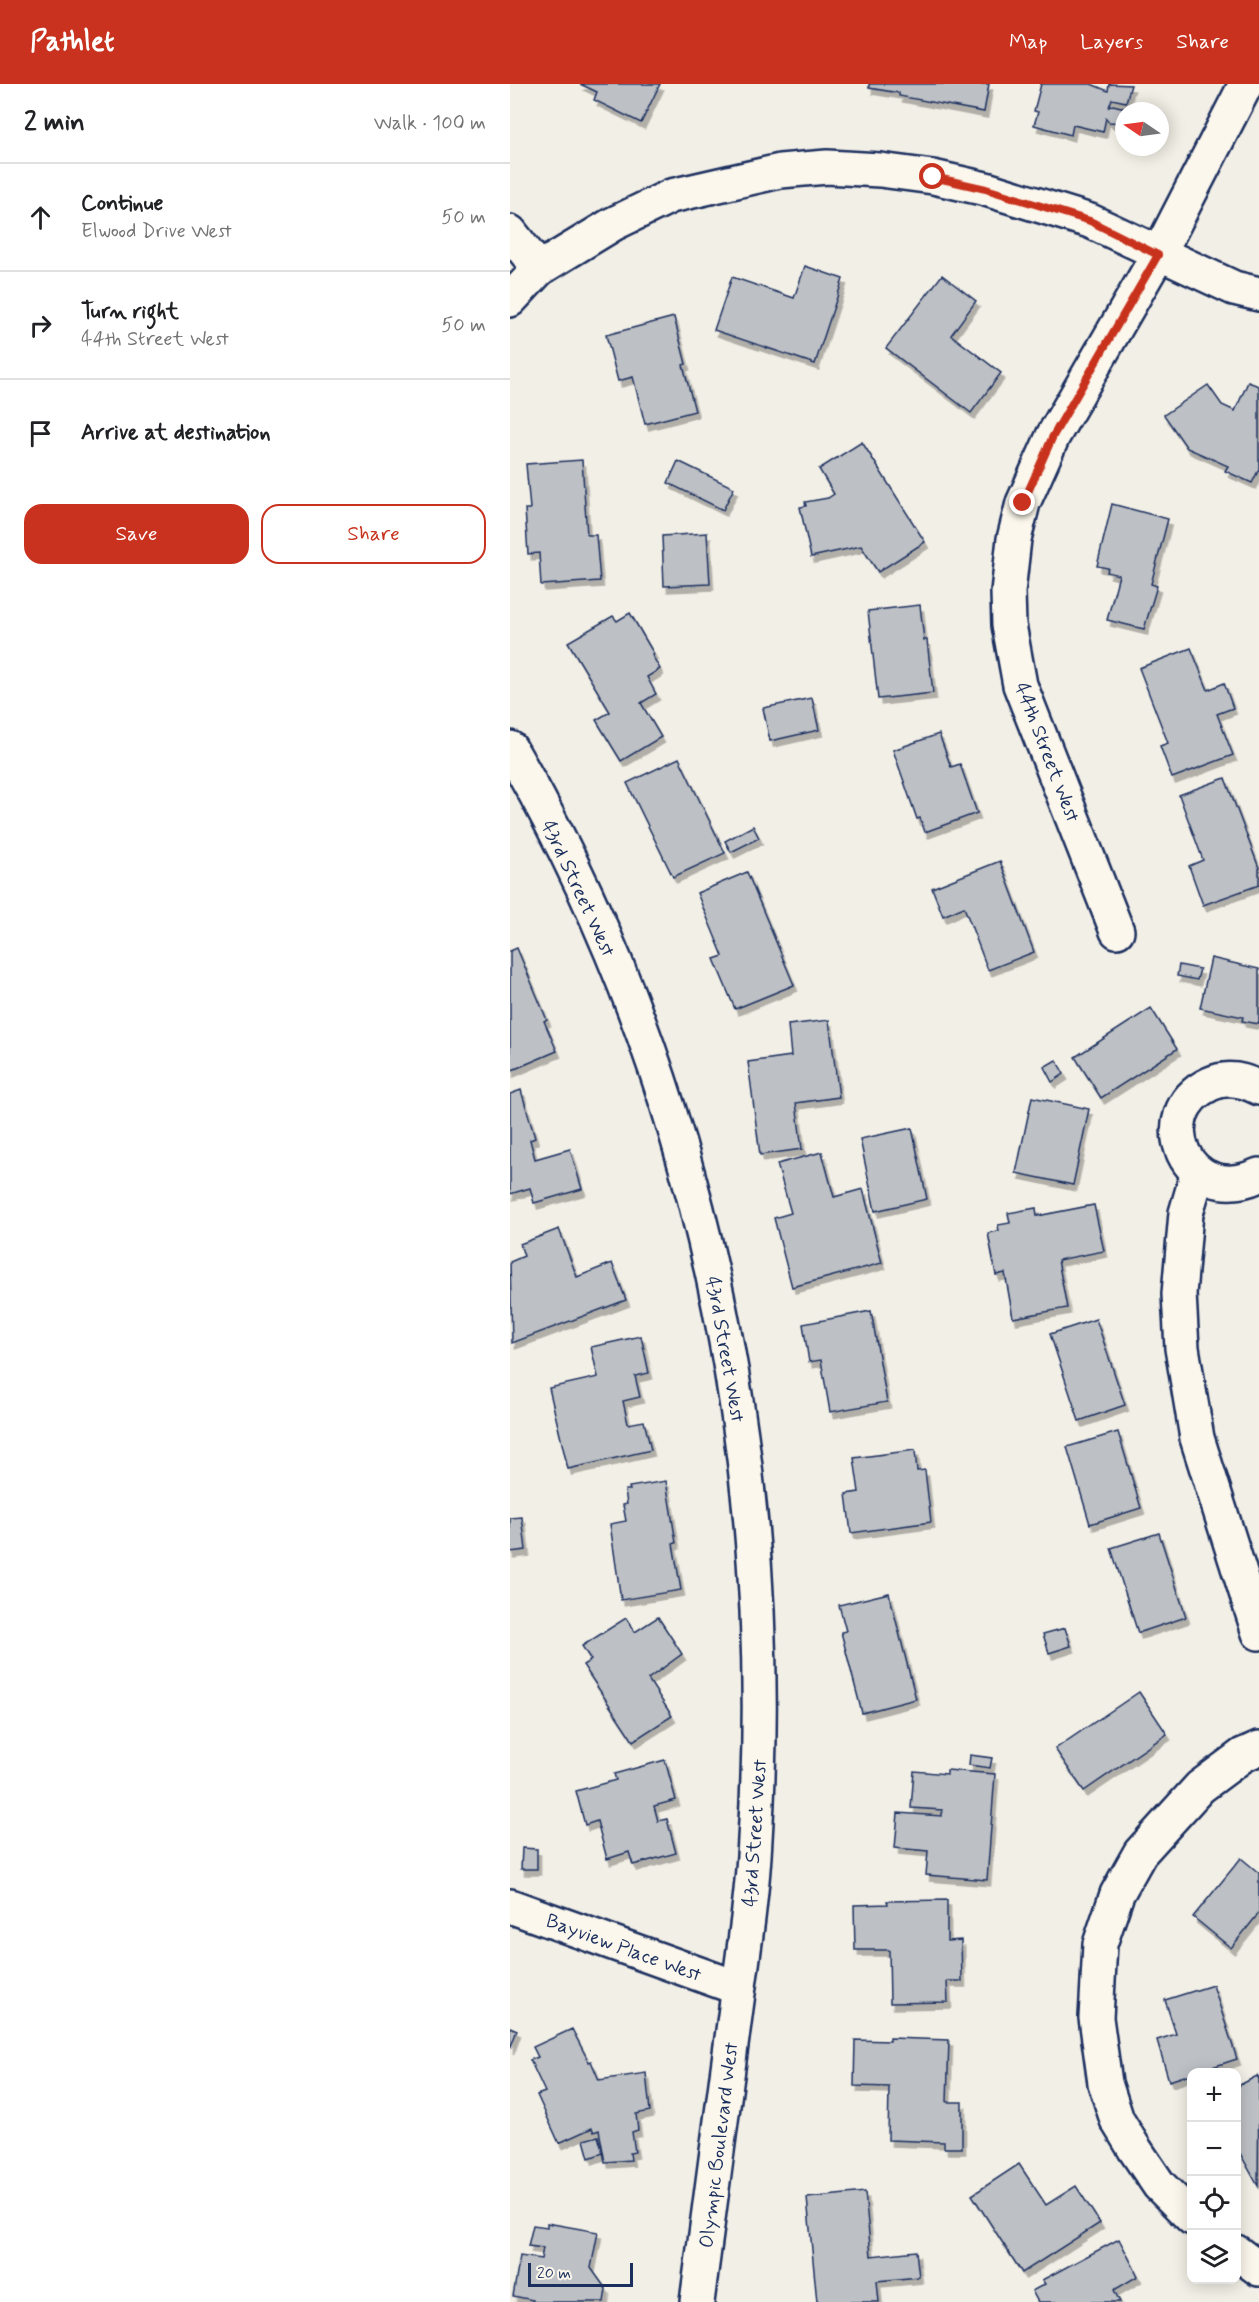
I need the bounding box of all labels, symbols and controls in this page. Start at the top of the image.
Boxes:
text: Pathlet [30,24,114,61]
text: Map [1009,28,1047,56]
text: Layers [1080,28,1143,56]
text: Share [1176,28,1229,56]
north arrow [1115,102,1169,156]
text: 2 min [24,106,85,140]
text: Walk · 100 m [374,110,486,137]
route start [919,163,945,189]
text: Continue [81,190,163,218]
icon: ahead [24,201,57,234]
text: 50 m [441,204,486,231]
text: Elwood Drive West [81,218,232,245]
text: Turn right [81,298,179,326]
icon: right [24,309,57,342]
text: 50 m [441,312,486,339]
text: 44th Street West [81,326,229,353]
icon: arrive [24,417,57,450]
text: Arrive at destination [81,419,271,447]
route end [1009,489,1035,515]
button: Save [24,504,249,564]
button: Share [261,504,486,564]
street label: 44th Street West [1008,679,1086,827]
street label: 43rd Street West [534,816,621,961]
street label: 43rd Street West [698,1274,751,1425]
street label: 43rd Street West [737,1758,774,1908]
street label: Bayview Place West [542,1908,705,1989]
street label: Olympic Boulevard West [693,2041,746,2250]
map controls [1187,2068,1241,2284]
button: + [1187,2068,1241,2122]
button: − [1187,2122,1241,2176]
button: locate [1187,2176,1241,2230]
button: layers [1187,2230,1241,2284]
scale bar [528,2260,633,2288]
text: 20 m [537,2263,571,2284]

